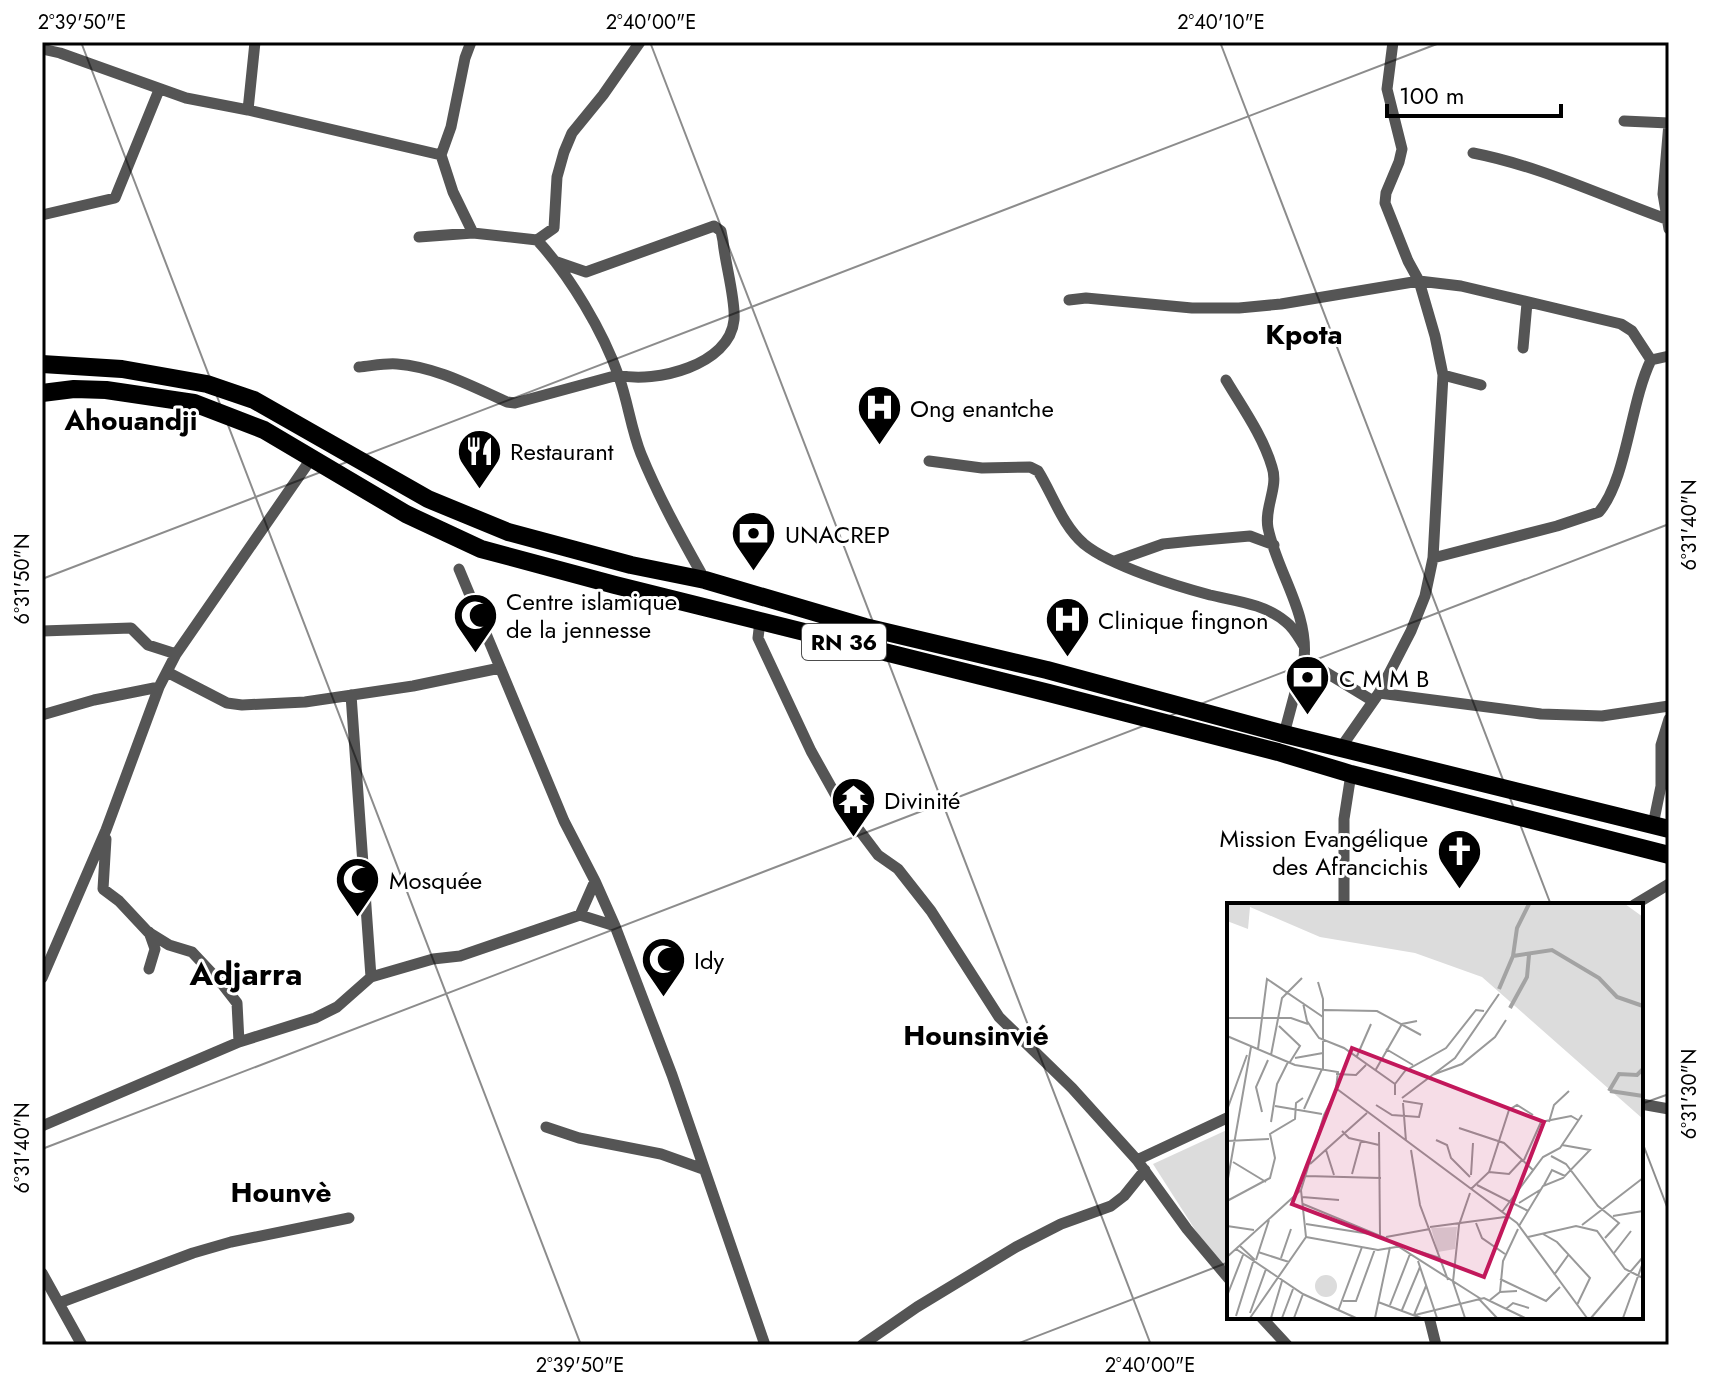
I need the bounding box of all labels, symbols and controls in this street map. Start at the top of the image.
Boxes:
text: 2°39'50"E [38,8,126,37]
text: 2°40'00"E [606,8,696,37]
text: 2°40'10"E [1177,8,1265,37]
scale bar [1387,68,1561,118]
text: 100 m [1399,78,1465,113]
district label: Kpota [1265,314,1343,355]
hospital icon: Ong enantche [855,384,903,447]
place label: Ong enantche [910,391,1054,426]
district label: Ahouandji [64,400,197,441]
restaurant icon: Restaurant [455,427,503,490]
place label: Restaurant [510,434,614,469]
text: 6°31'40"N [1675,479,1704,571]
bank icon: UNACREP [730,510,778,573]
place label: UNACREP [785,517,890,552]
text: 6°31'50"N [8,534,37,624]
place label: Centre islamique de la jennesse [506,584,677,647]
mosque icon: Centre islamique de la jennesse [451,591,499,654]
hospital icon: Clinique fingnon [1043,596,1091,659]
place label: Clinique fingnon [1098,603,1269,638]
road number: RN 36 [802,624,886,660]
bank icon: C M M B [1284,654,1332,717]
place label: C M M B [1339,661,1429,696]
temple icon: Divinité [829,776,877,839]
place label: Divinité [884,783,960,818]
place label: Mission Evangélique des Afrancichis [1219,821,1428,884]
church icon: Mission Evangélique des Afrancichis [1435,828,1483,891]
mosque icon: Mosquée [334,856,382,919]
place label: Mosquée [389,863,482,898]
inset map [1227,903,1643,1319]
mosque icon: Idy [639,936,687,999]
place label: Idy [694,943,725,978]
district label: Adjarra [189,951,302,997]
district label: Hounsinvié [903,1015,1049,1056]
text: 6°31'30"N [1675,1049,1704,1139]
text: 6°31'40"N [8,1102,37,1194]
district label: Hounvè [231,1172,331,1213]
text: 2°39'50"E [536,1351,624,1380]
text: 2°40'00"E [1105,1351,1195,1380]

